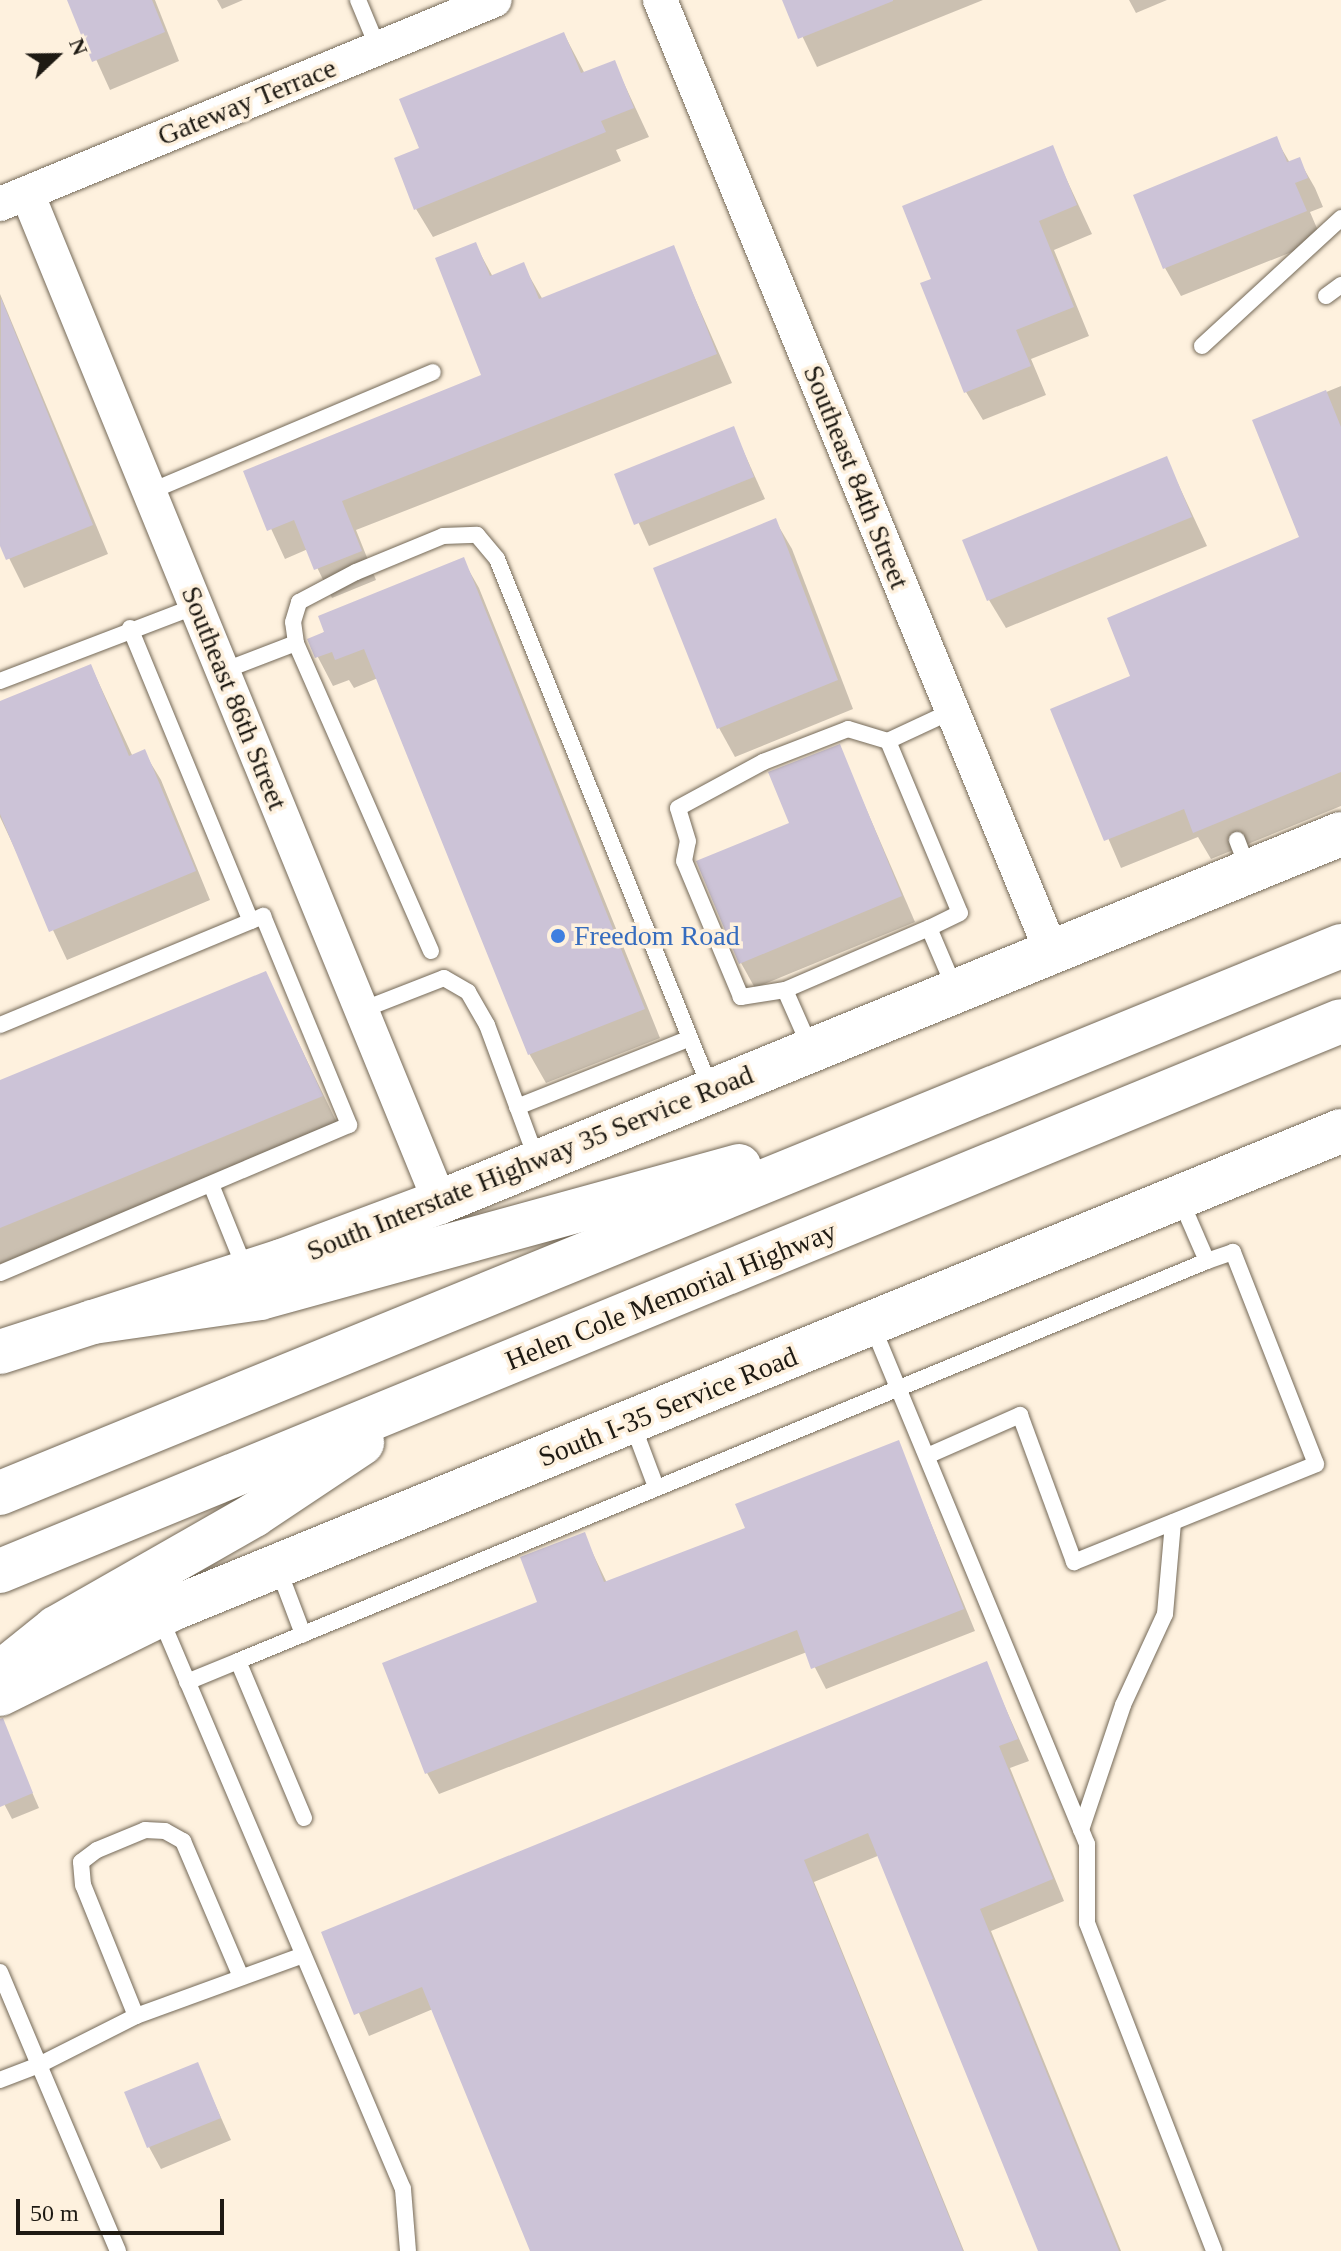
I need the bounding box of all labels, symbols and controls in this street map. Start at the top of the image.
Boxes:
north arrow [16,16,96,96]
text: N [64,35,93,59]
street label: Gateway Terrace [153,51,341,153]
street label: Southeast 84th Street [796,360,916,594]
street label: Southeast 86th Street [174,581,294,815]
place label: Freedom Road [574,919,740,953]
marker: Freedom Road [549,927,567,945]
street label: South Interstate Highway 35 Service Road [302,1058,758,1268]
street label: Helen Cole Memorial Highway [501,1214,841,1378]
street label: South I-35 Service Road [534,1340,802,1474]
scale bar [20,2183,228,2233]
text: 50 m [30,2200,79,2226]

